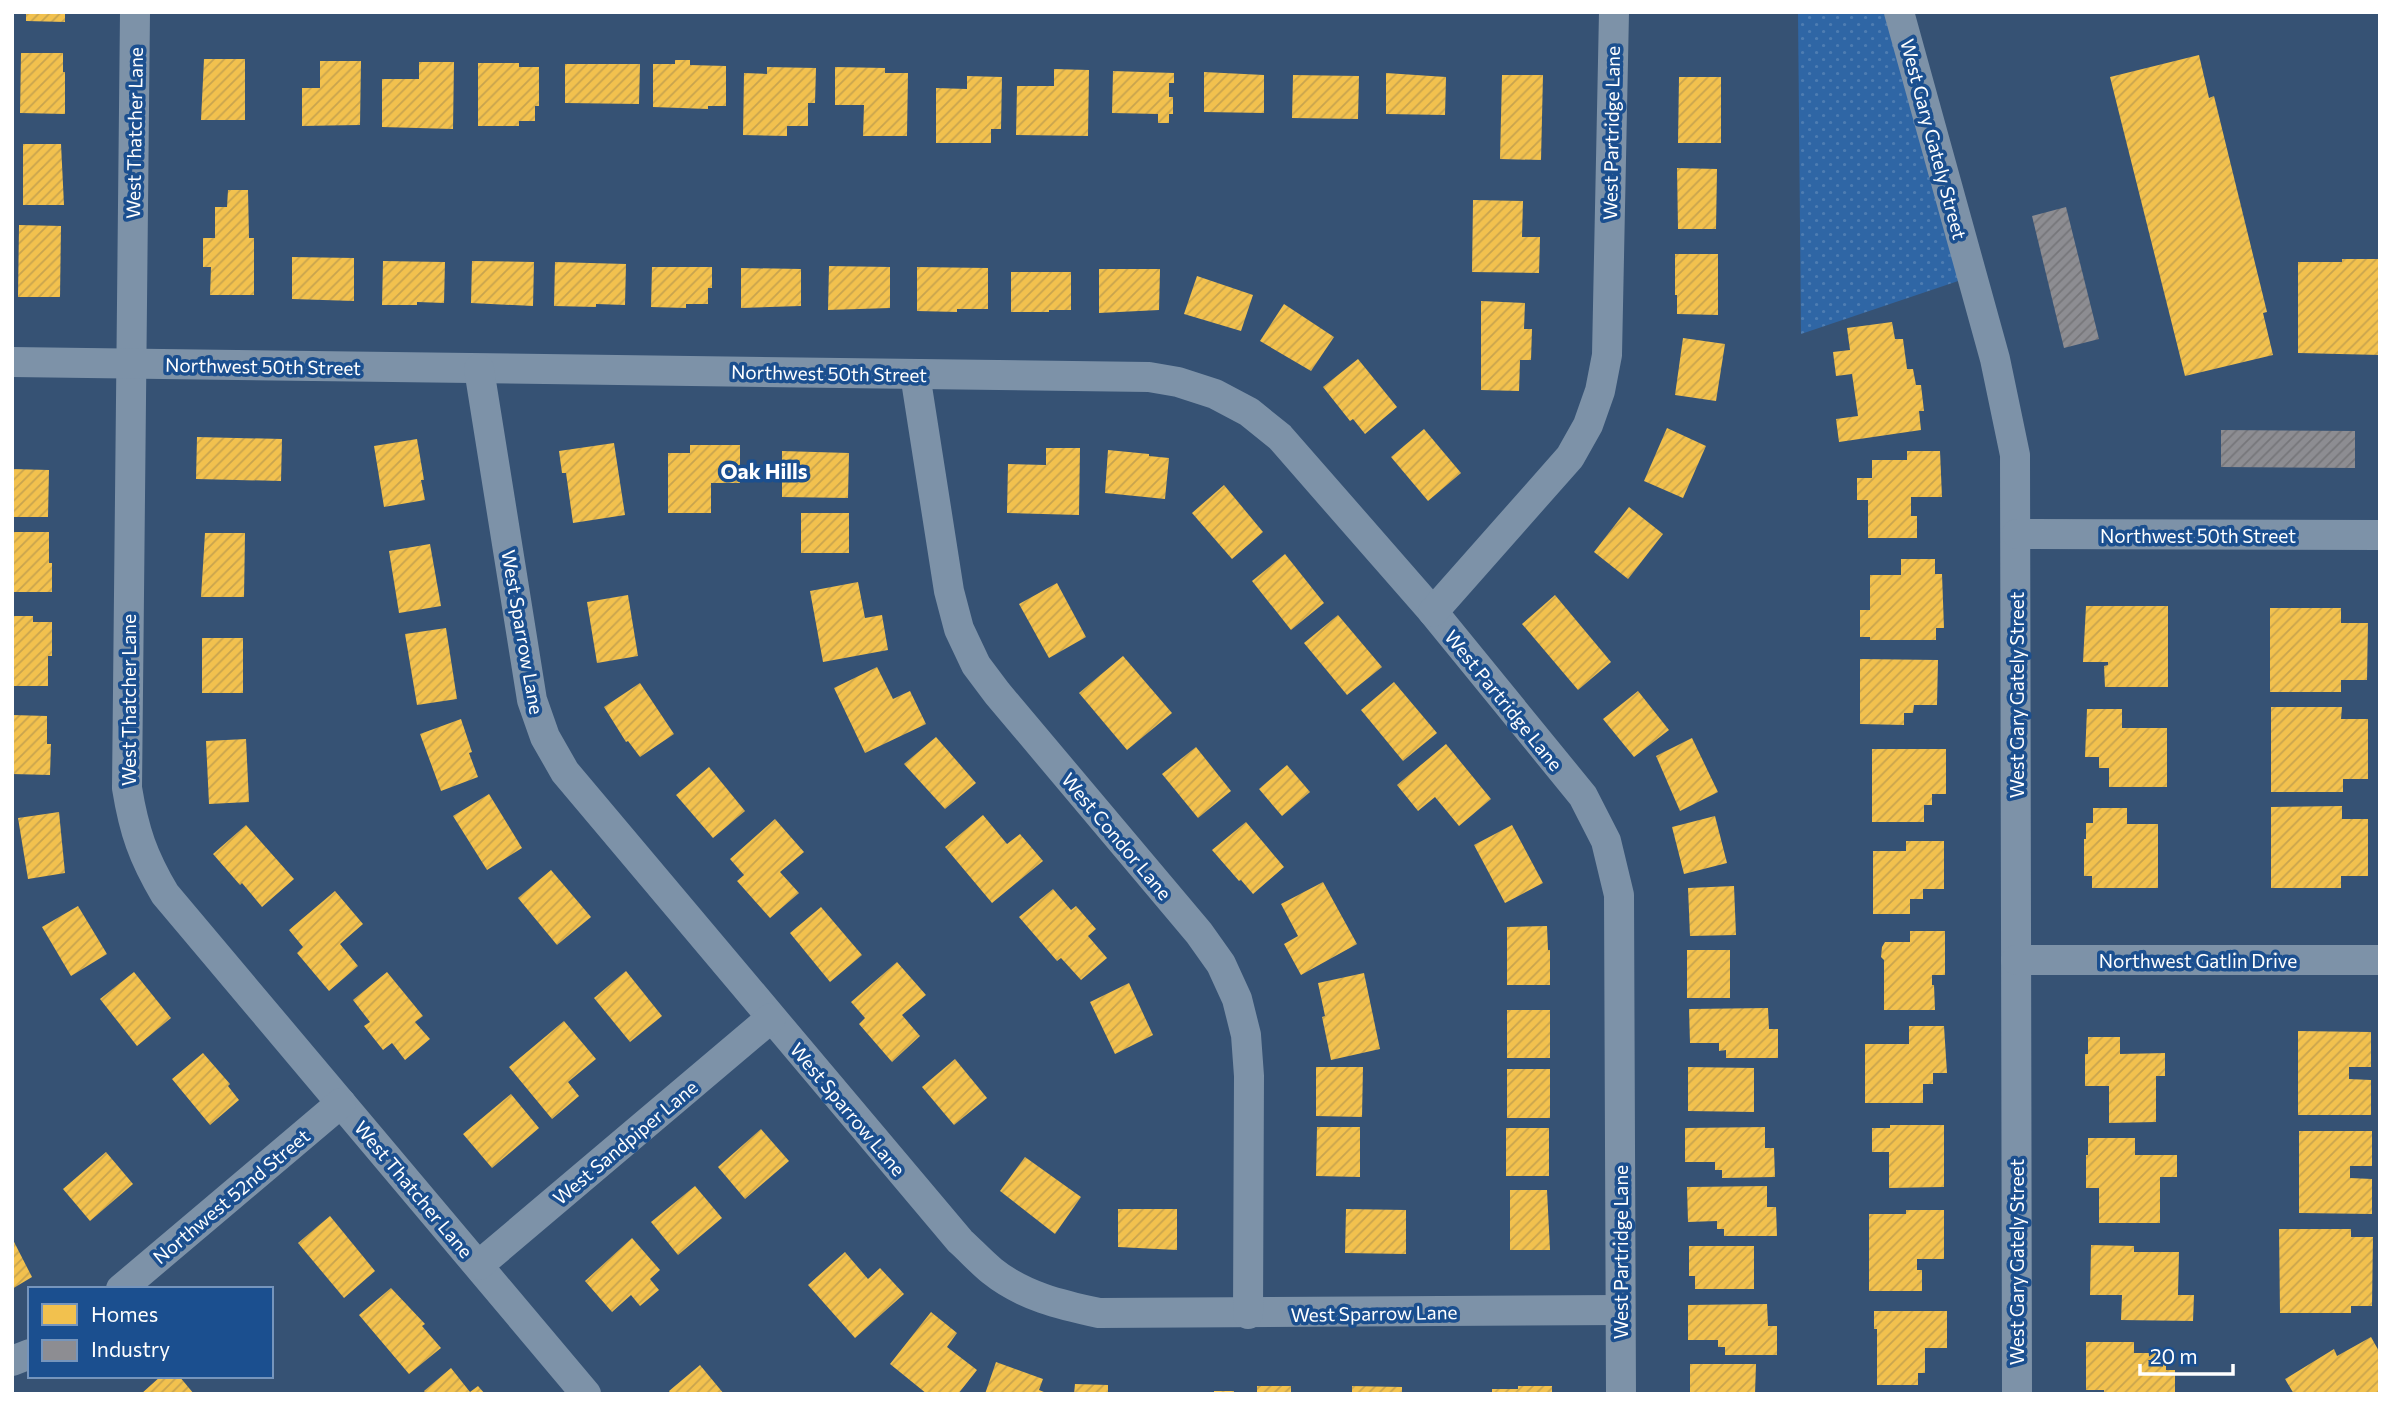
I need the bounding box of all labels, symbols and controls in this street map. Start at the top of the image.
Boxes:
street label: West Gary Gately Street [1896,36,1972,242]
street label: West Partridge Lane [1598,46,1624,220]
street label: West Thatcher Lane [121,47,147,219]
street label: Northwest 50th Street [165,353,361,379]
street label: Northwest 50th Street [731,360,927,386]
district label: Oak Hills [720,458,808,483]
street label: Northwest 50th Street [2100,524,2296,547]
street label: West Sparrow Lane [497,548,549,716]
street label: West Gary Gately Street [2005,592,2028,798]
street label: West Thatcher Lane [117,614,140,786]
street label: West Partridge Lane [1440,625,1568,775]
street label: West Condor Lane [1057,768,1177,904]
street label: Northwest Gatlin Drive [2099,949,2297,972]
street label: West Sparrow Lane [786,1038,910,1180]
street label: West Sandpiper Lane [548,1075,702,1209]
street label: West Thatcher Lane [350,1116,478,1262]
street label: Northwest 52nd Street [148,1124,314,1268]
street label: West Gary Gately Street [2005,1159,2028,1365]
street label: West Partridge Lane [1609,1165,1632,1339]
legend [28,1287,273,1378]
street label: West Sparrow Lane [1290,1300,1458,1326]
text: Homes [91,1301,158,1326]
scale bar [2140,1332,2233,1376]
text: Industry [91,1336,170,1361]
text: 20 m [2150,1343,2198,1368]

